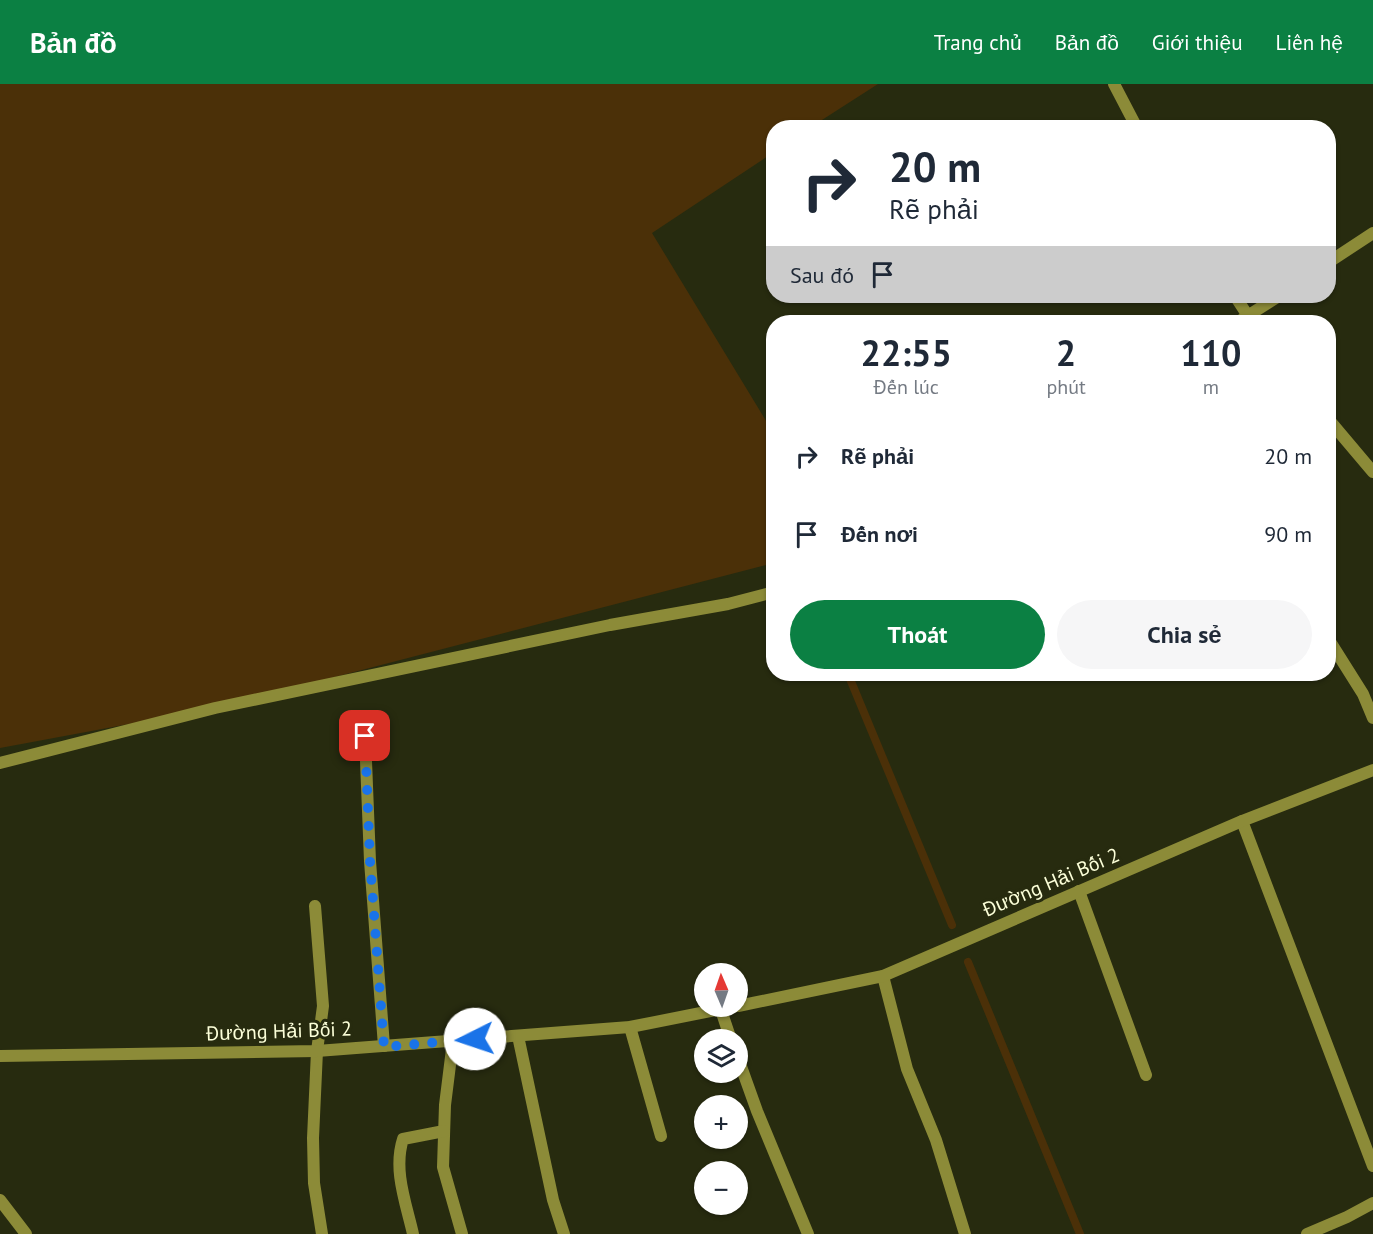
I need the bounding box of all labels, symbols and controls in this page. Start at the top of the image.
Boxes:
text: Bản đồ [30,24,117,61]
text: Trang chủ [934,29,1022,56]
text: Bản đồ [1055,29,1119,56]
text: Giới thiệu [1152,29,1243,56]
text: Liên hệ [1276,29,1343,56]
text: 20 m [889,139,981,194]
icon: right [790,144,868,222]
text: Rẽ phải [889,192,979,226]
icon: arrive [866,258,899,291]
text: Sau đó [790,261,854,289]
text: 22:55 [861,329,952,376]
text: 2 [1056,329,1076,376]
text: 110 [1180,329,1241,376]
text: Đến lúc [874,374,939,400]
text: phút [1046,374,1086,400]
text: m [1203,374,1219,400]
icon: right [790,440,823,473]
text: Rẽ phải [841,442,914,470]
text: 20 m [1264,442,1312,470]
icon: arrive [790,518,823,551]
text: Đến nơi [841,520,918,548]
text: 90 m [1264,520,1312,548]
button: Thoát [790,600,1045,669]
button: Chia sẻ [1057,600,1312,669]
pin [339,710,390,761]
icon: arrive [348,719,381,752]
street label: Đường Hải Bối 2 [978,842,1123,923]
north arrow [694,963,748,1017]
map controls [694,963,748,1215]
position arrow [443,1007,507,1071]
street label: Đường Hải Bối 2 [205,1015,352,1047]
button: layers [694,1029,748,1083]
button: + [694,1095,748,1149]
button: − [694,1161,748,1215]

